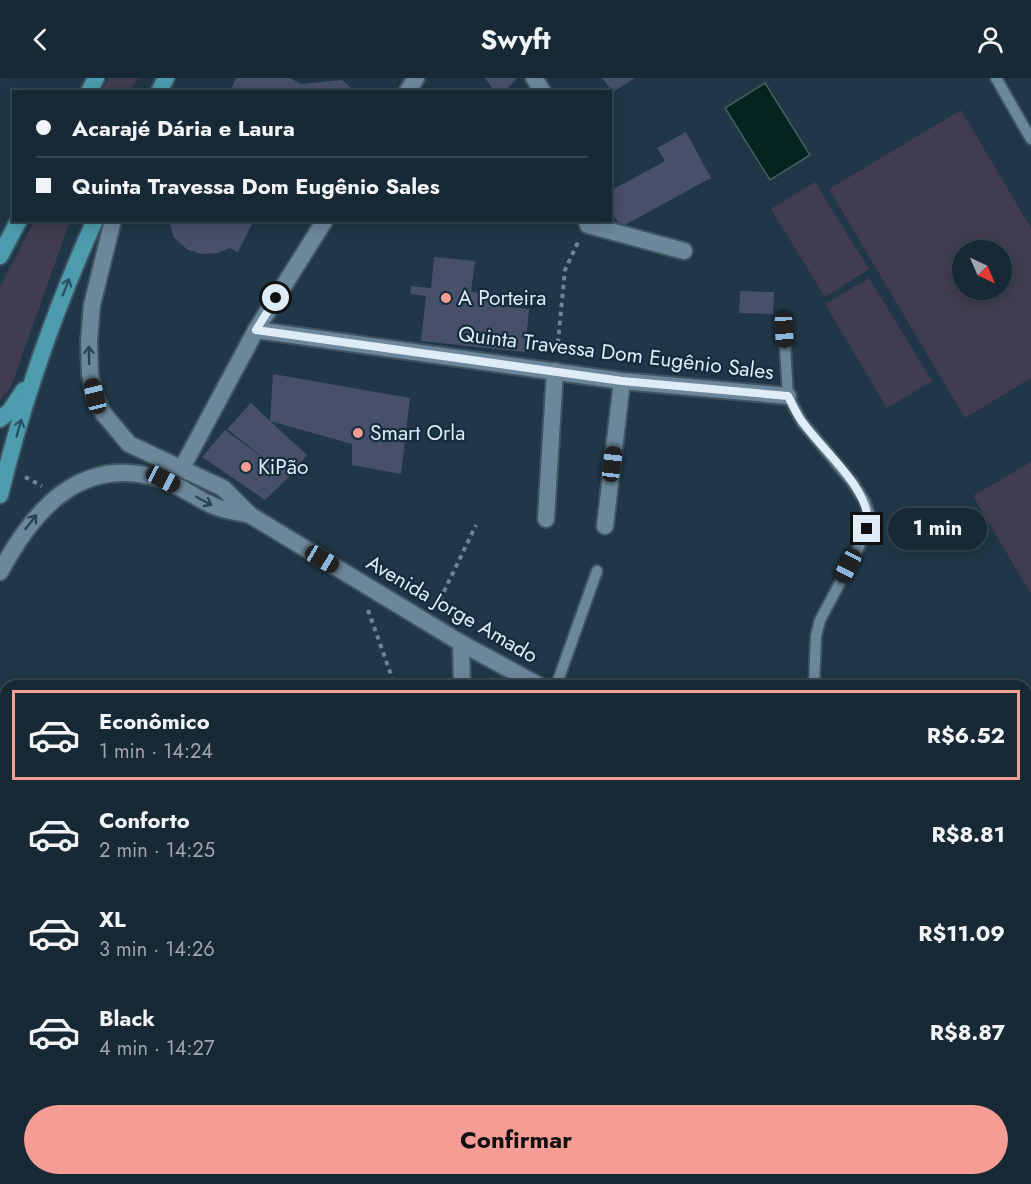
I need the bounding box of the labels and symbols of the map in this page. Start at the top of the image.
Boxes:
north arrow [952,240,1012,300]
one-way arrow [61,278,72,297]
place label: A Porteira [458,283,546,313]
route start [262,284,289,311]
marker: A Porteira [439,291,453,305]
car [774,312,794,348]
street label: Quinta Travessa Dom Eugênio Sales [457,319,775,387]
one-way arrow [83,346,95,366]
car [82,376,108,416]
place label: Smart Orla [370,418,465,448]
one-way arrow [13,419,25,438]
marker: Smart Orla [351,426,365,440]
car [601,445,623,483]
place label: KiPão [258,452,308,482]
marker: KiPão [239,460,253,474]
car [143,463,183,495]
one-way arrow [194,495,212,507]
callout: 1 min [888,508,987,550]
one-way arrow [24,515,37,531]
route end [853,515,880,542]
car [302,542,342,576]
car [832,546,864,586]
street label: Avenida Jorge Amado [361,548,543,670]

